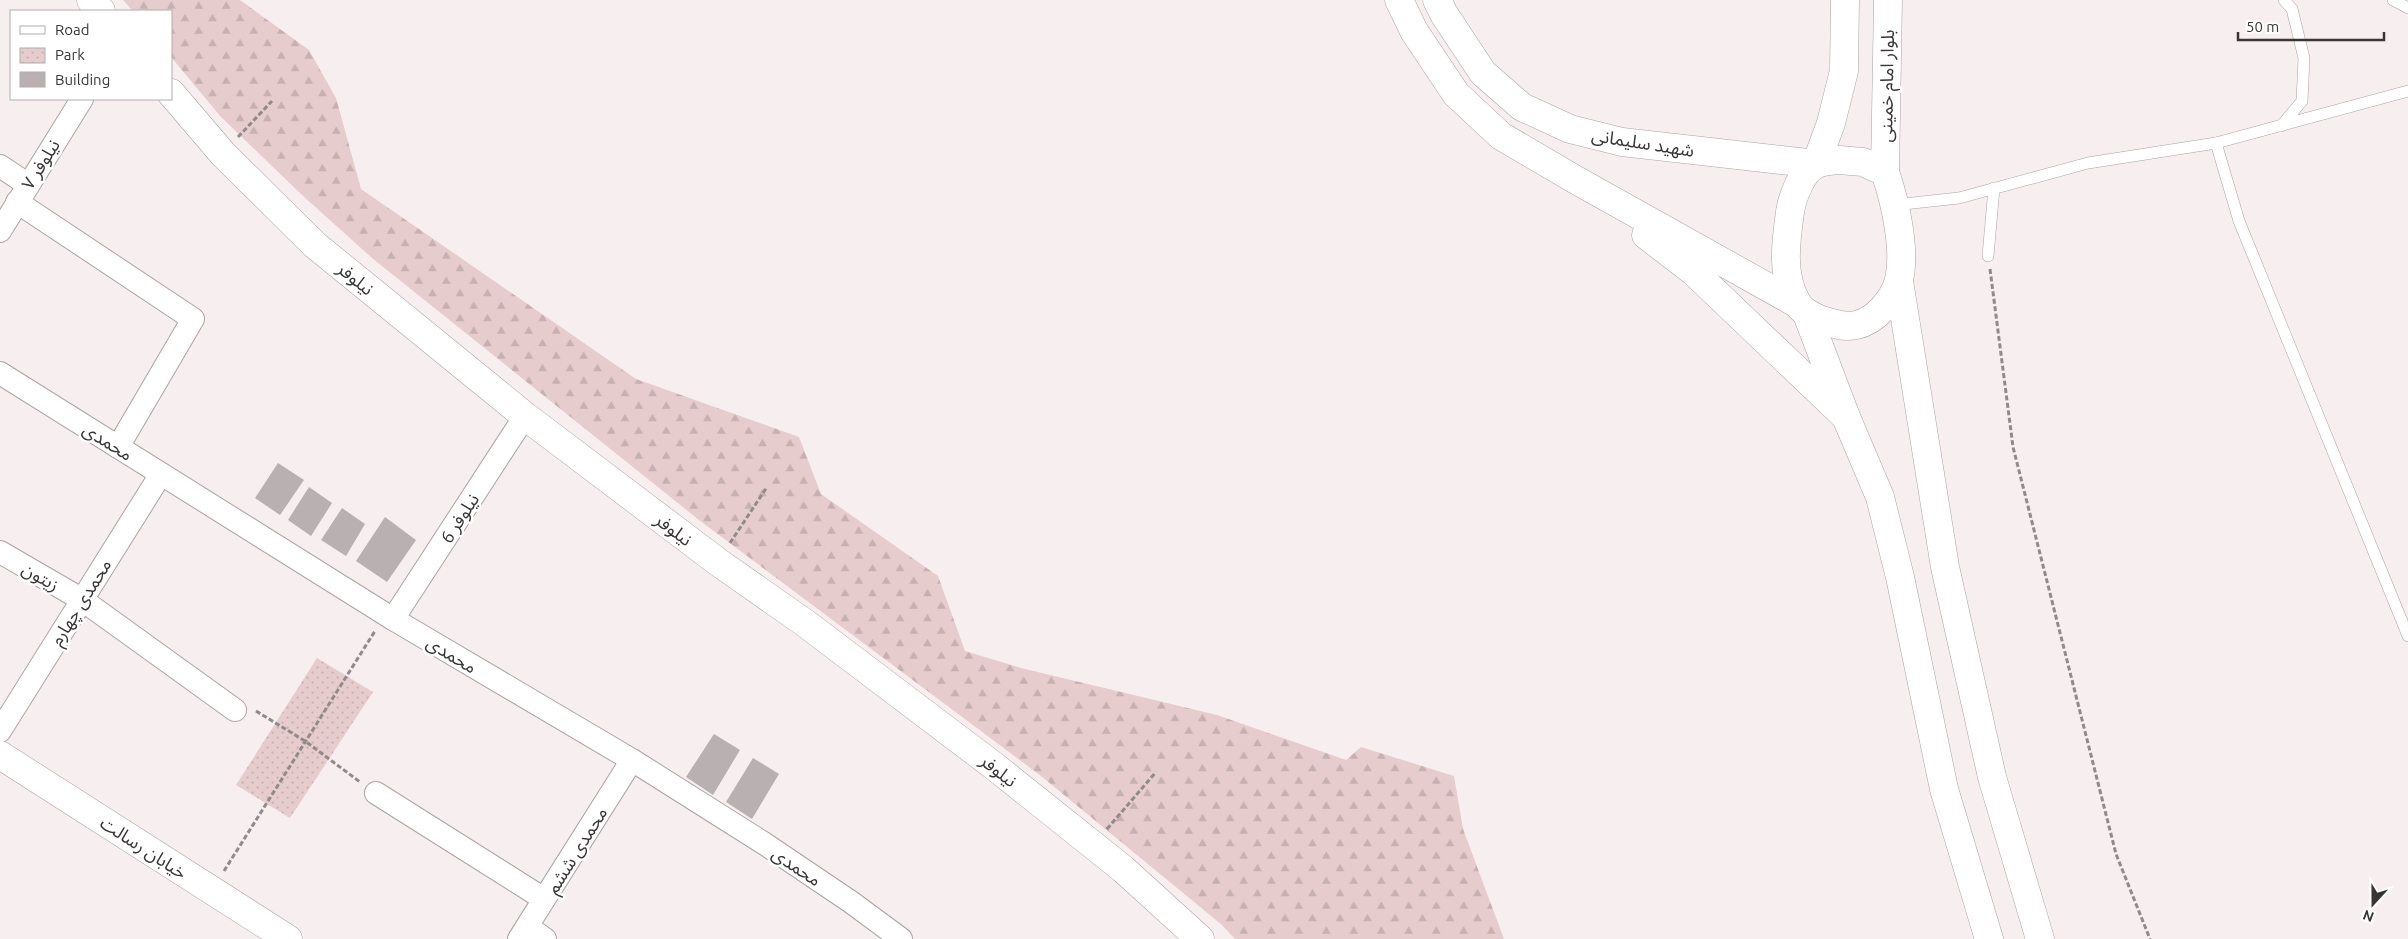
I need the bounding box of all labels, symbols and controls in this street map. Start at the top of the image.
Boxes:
legend [10,10,172,100]
scale bar [2238,10,2384,42]
text: 50 m [2246,18,2279,35]
text: Road [55,21,90,38]
street label: بلوار امام خمینی [1875,29,1902,143]
text: Park [55,46,85,63]
text: Building [55,71,110,88]
street label: شهید سلیمانی [1590,124,1696,162]
street label: نیلوفر ۷ [17,135,65,194]
street label: نیلوفر [332,257,378,300]
street label: محمدی [78,418,136,466]
street label: نیلوفر 6 [436,490,484,548]
street label: نیلوفر [650,508,696,551]
street label: محمدی چهارم [45,555,119,652]
street label: زیتون [18,558,63,596]
street label: محمدی [422,631,481,678]
street label: نیلوفر [975,749,1021,792]
street label: محمدی ششم [541,803,614,899]
street label: خیابان رسالت [96,812,191,884]
street label: محمدی [768,842,825,891]
north arrow [2348,879,2398,929]
text: N [2361,907,2376,925]

